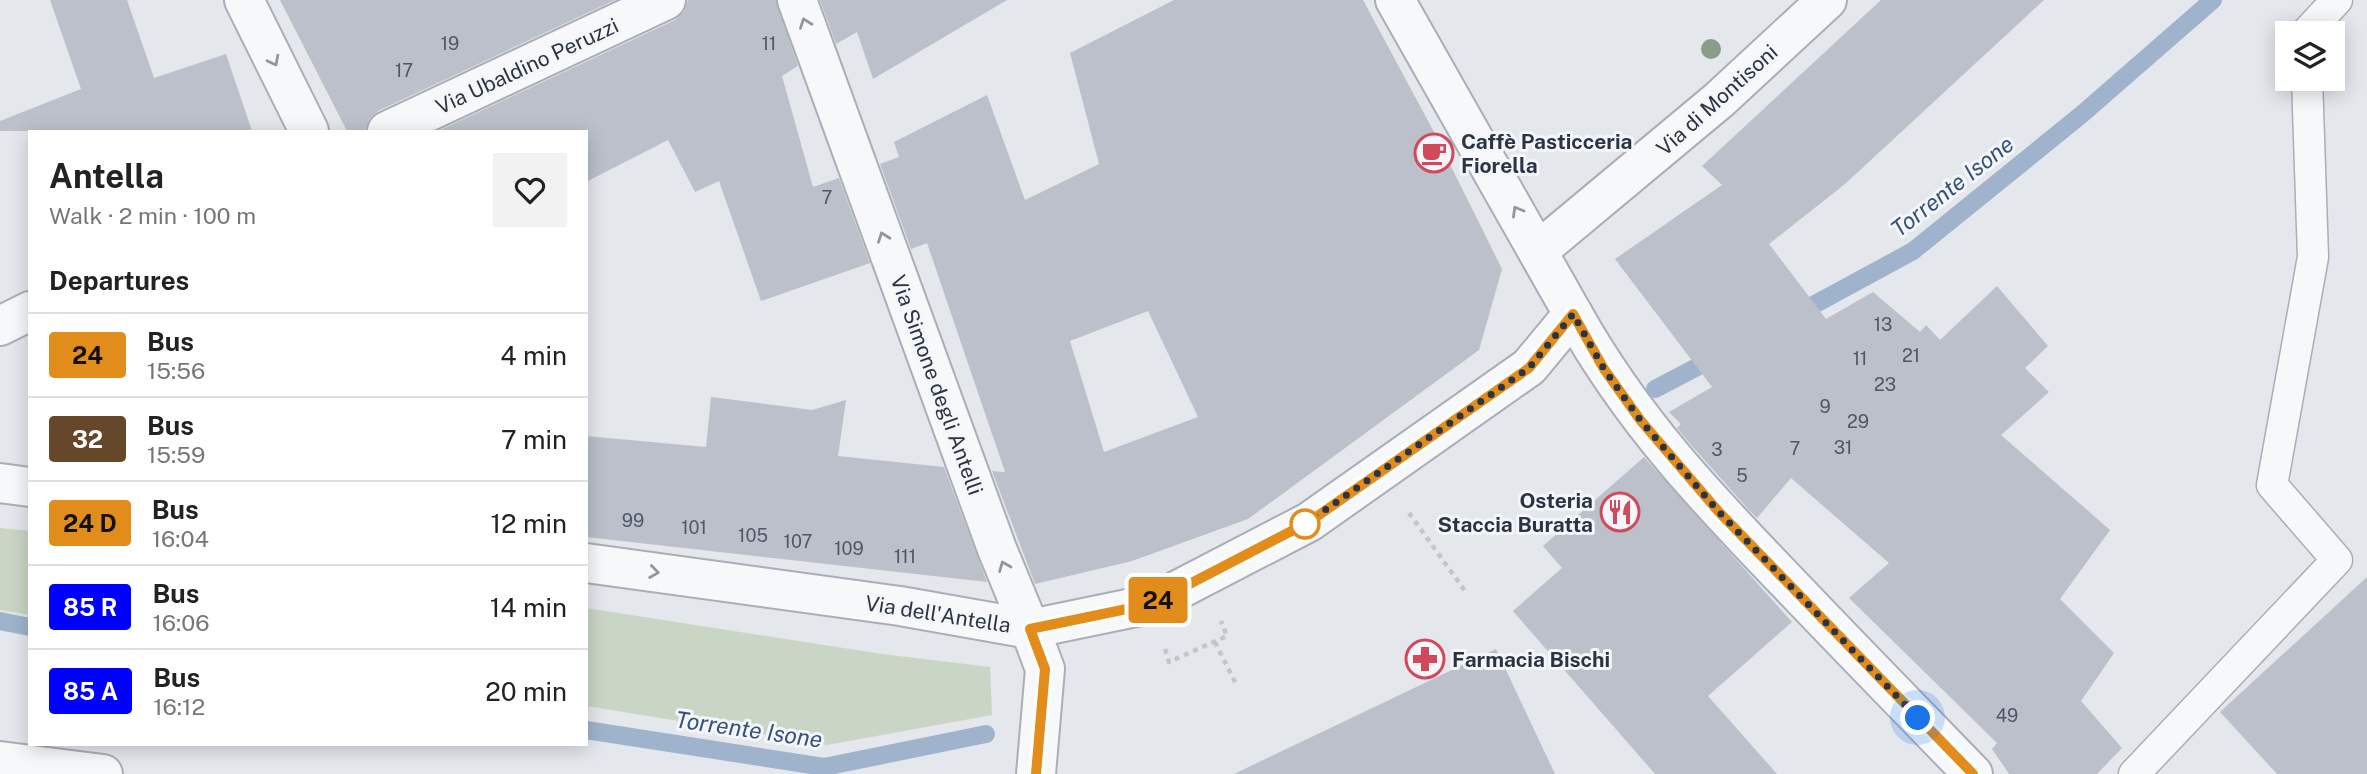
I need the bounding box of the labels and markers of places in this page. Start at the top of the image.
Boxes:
place label: Caffè Pasticceria Fiorella [1461,129,1632,178]
cafe icon: Caffè Pasticceria Fiorella [1413,132,1455,174]
place label: Osteria Staccia Buratta [1438,488,1593,537]
restaurant icon: Osteria Staccia Buratta [1599,491,1641,533]
unlabelled marker [1290,509,1320,539]
pharmacy icon: Farmacia Bischi [1404,638,1446,680]
place label: Farmacia Bischi [1452,647,1610,672]

